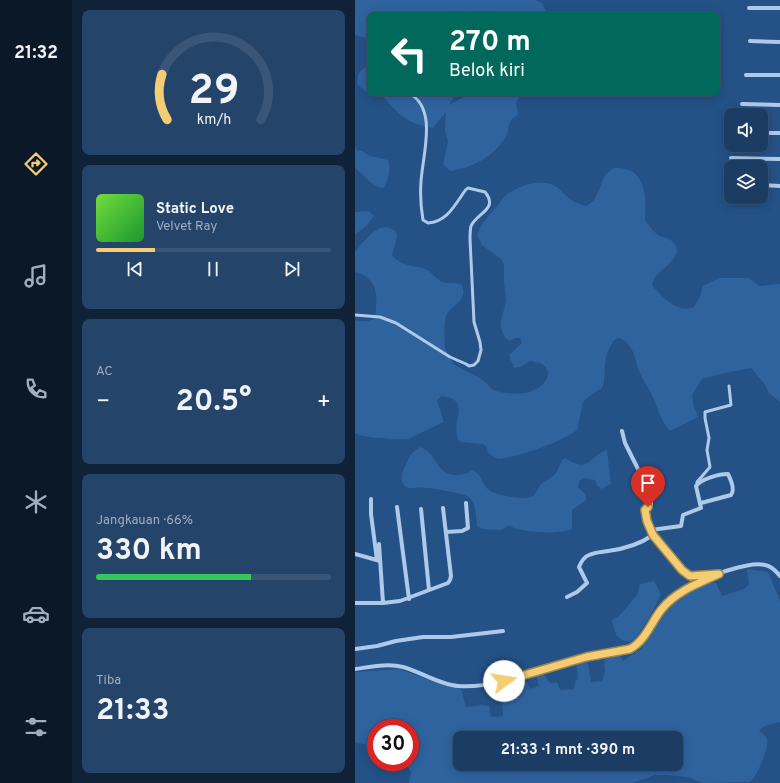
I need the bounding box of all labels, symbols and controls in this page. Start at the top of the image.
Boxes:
text: 270 m [449,25,531,61]
icon: left [383,28,435,80]
text: 21:32 [14,42,58,65]
text: Belok kiri [449,60,525,83]
text: 29 [188,66,239,119]
map controls [724,108,768,204]
button: sound [724,108,768,152]
text: km/h [196,111,231,129]
icon: directions [22,150,50,178]
button: layers [724,160,768,204]
text: Static Love [156,200,234,219]
text: Velvet Ray [156,219,217,235]
icon: previous [124,258,146,280]
icon: pause [202,258,224,280]
icon: next [281,258,303,280]
icon: music [22,262,50,290]
text: AC [96,364,113,380]
icon: phone [22,375,50,403]
text: 20.5° [175,384,252,421]
text: − [96,389,110,416]
text: + [317,389,331,416]
pin [631,466,665,507]
icon: arrive [637,472,659,494]
icon: climate [22,488,50,516]
text: Jangkauan · 66% [96,513,193,529]
text: 330 km [96,533,202,570]
icon: car [22,600,50,628]
position arrow [483,660,525,702]
text: Tiba [96,673,121,689]
text: 21:33 [96,693,170,730]
icon: filters [22,713,50,741]
speed limit sign: 30 [367,719,419,771]
text: 21:33 · 1 mnt · 390 m [501,741,635,760]

